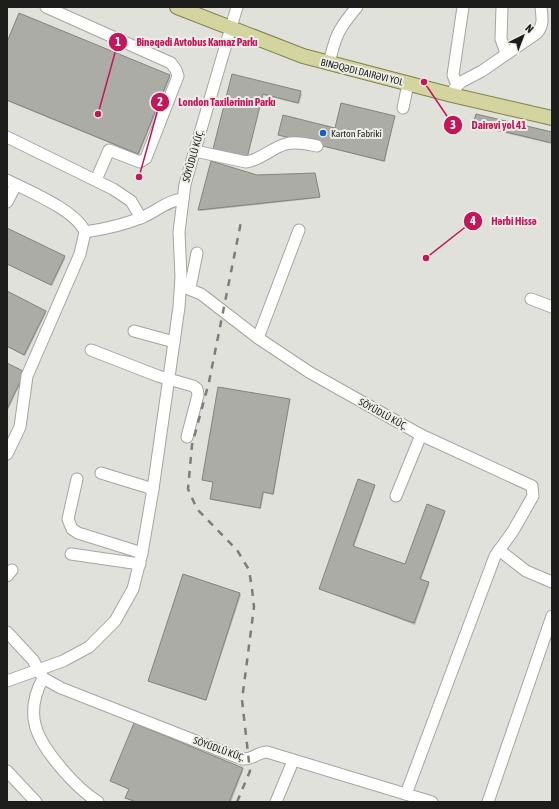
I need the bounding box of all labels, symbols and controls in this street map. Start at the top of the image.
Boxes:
north arrow [503,16,543,56]
text: N [523,22,536,35]
callout: Binəqədi Avtobus Kamaz Parkı [108,30,266,53]
text: 1 [115,35,121,49]
text: Binəqədi Avtobus Kamaz Parkı [136,36,258,48]
street label: BINƏQƏDI DAIRƏVI YOL [320,56,405,88]
callout: London Taxilərinin Parkı [150,90,283,113]
text: 2 [157,95,163,109]
text: London Taxilərinin Parkı [178,96,276,108]
callout: Dairəvi yol 41 [443,114,534,137]
text: 3 [450,118,456,132]
text: Dairəvi yol 41 [472,119,526,131]
street label: SÖYÜDLÜ KÜÇ. [180,128,206,183]
marker: Karton Fabriki [318,128,328,138]
place label: Karton Fabriki [331,128,382,139]
callout: Hərbi Hissə [463,210,545,233]
text: 4 [469,214,476,228]
text: Hərbi Hissə [491,215,537,227]
street label: SÖYÜDLÜ KÜÇ. [357,396,409,432]
street label: SÖYÜDLÜ KÜÇ. [192,735,246,763]

